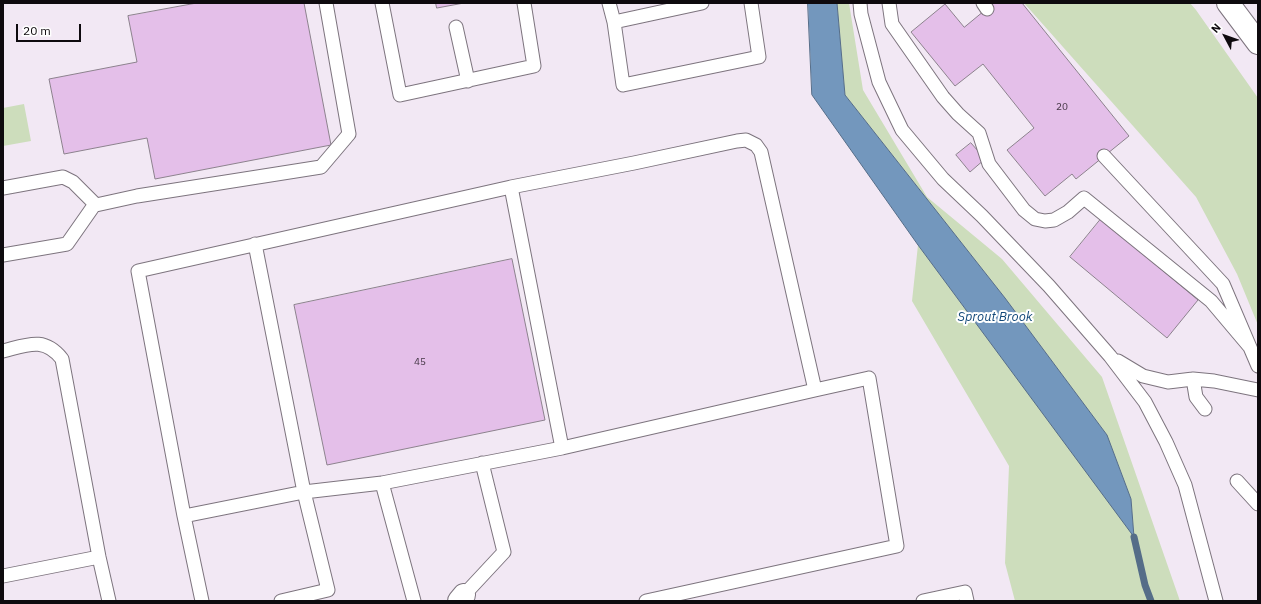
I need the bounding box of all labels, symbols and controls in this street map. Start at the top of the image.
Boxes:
scale bar [18,16,83,42]
north arrow [1205,16,1245,56]
text: N [1208,21,1224,36]
text: 20 m [23,23,51,38]
house number: 20 [1056,101,1068,113]
water label: Sprout Brook [957,309,1033,325]
house number: 45 [414,356,426,368]

